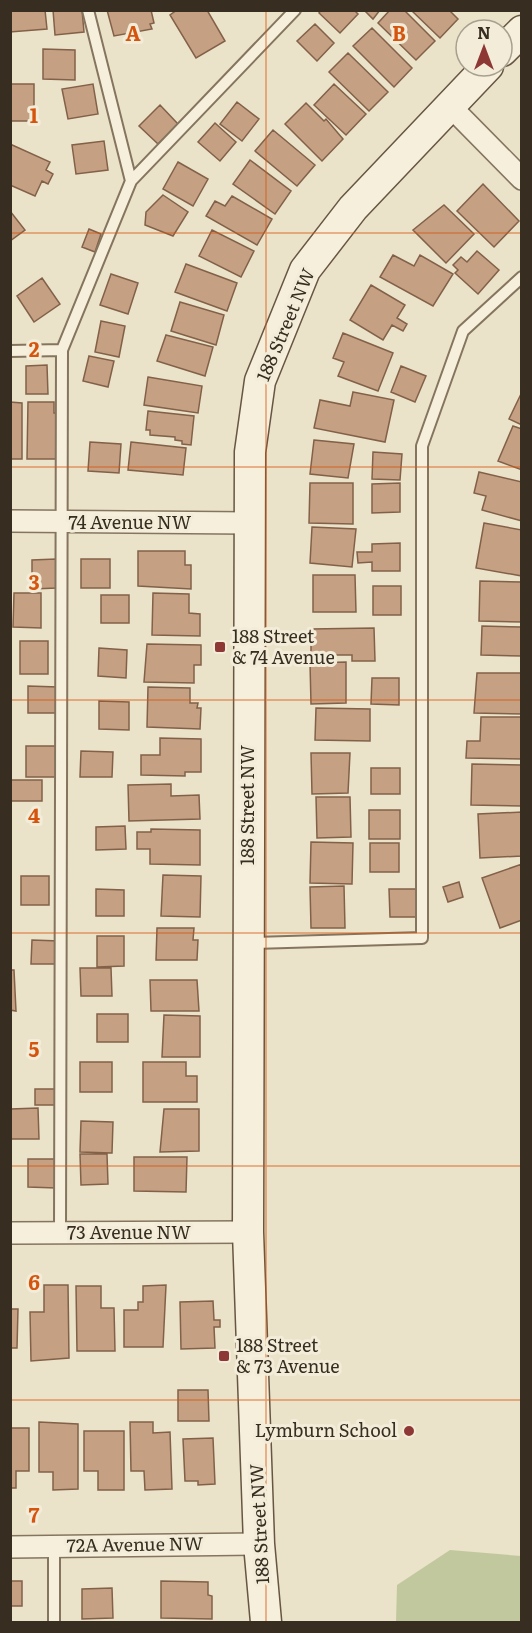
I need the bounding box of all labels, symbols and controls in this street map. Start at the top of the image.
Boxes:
text: A [125,17,141,47]
text: B [392,17,406,47]
north arrow [454,18,514,78]
text: N [477,20,491,44]
text: 1 [30,99,38,129]
street label: 188 Street NW [249,263,321,385]
text: 2 [29,333,40,363]
street label: 74 Avenue NW [69,508,192,535]
text: 3 [28,566,40,596]
place label: 188 Street & 74 Avenue [232,622,335,670]
marker: 188 Street & 74 Avenue [213,640,227,654]
street label: 188 Street NW [233,744,260,865]
text: 4 [28,799,40,829]
text: 5 [29,1033,40,1063]
street label: 73 Avenue NW [67,1218,191,1245]
text: 6 [28,1266,40,1296]
place label: 188 Street & 73 Avenue [236,1331,340,1379]
marker: 188 Street & 73 Avenue [217,1349,231,1363]
place label: Lymburn School [255,1416,397,1443]
marker: Lymburn School [402,1424,416,1438]
street label: 188 Street NW [242,1463,275,1585]
text: 7 [29,1499,40,1529]
street label: 72A Avenue NW [66,1529,204,1558]

